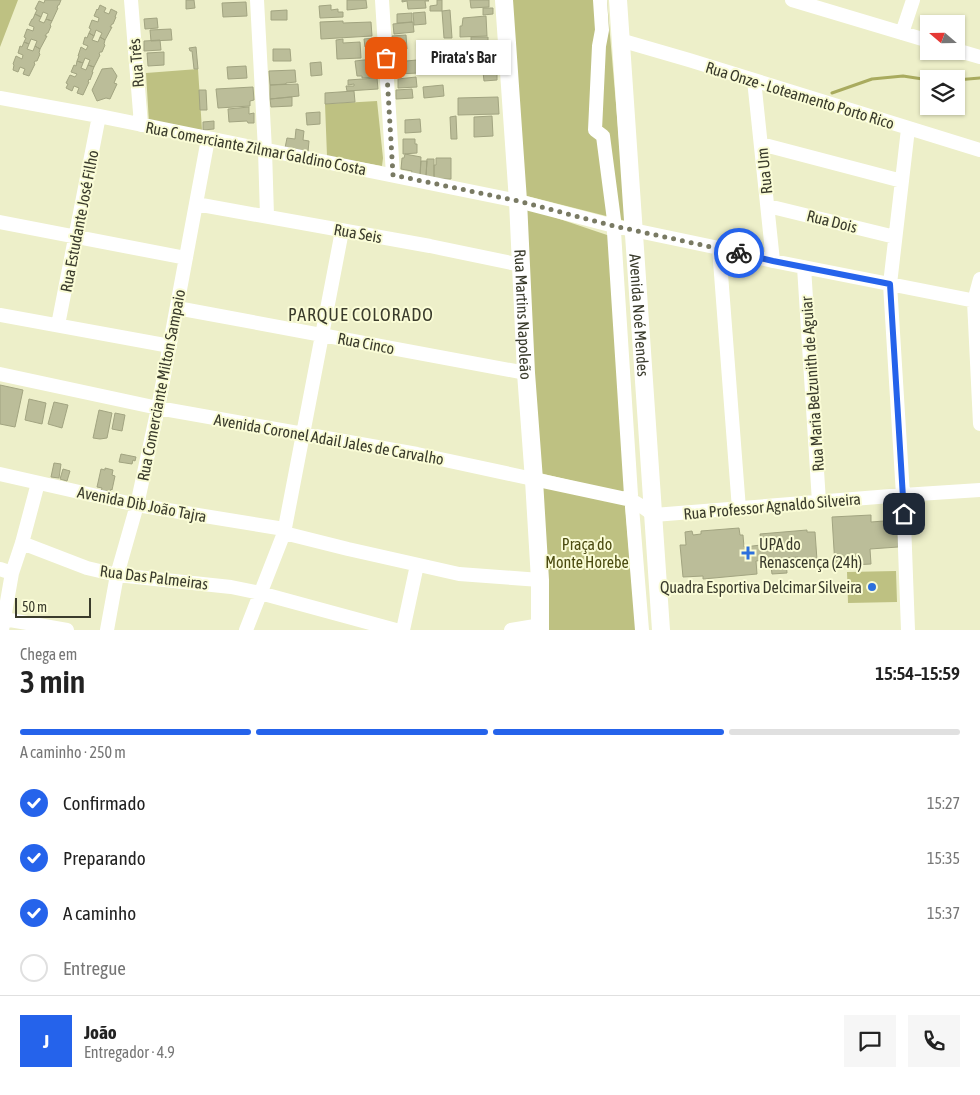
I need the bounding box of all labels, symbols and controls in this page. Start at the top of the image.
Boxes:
north arrow [920,15,965,60]
map controls [920,15,965,115]
street label: Rua Três [125,37,147,88]
pin [365,37,407,79]
callout: Pirata's Bar [416,40,511,76]
icon: bag [372,44,400,72]
text: Pirata's Bar [431,48,496,66]
street label: Rua Onze - Loteamento Porto Rico [703,58,897,132]
button: layers [920,70,965,115]
street label: Rua Comerciante Zilmar Galdino Costa [144,118,368,178]
street label: Rua Um [753,147,775,195]
street label: Rua Estudante José Filho [56,148,102,294]
street label: Rua Dois [805,206,859,236]
street label: Rua Seis [332,220,384,246]
courier [714,228,764,278]
icon: bike [725,239,753,267]
street label: Rua Martins Napoleão [511,249,535,380]
street label: Avenida Noé Mendes [626,253,653,378]
street label: Rua Comerciante Milton Sampaio [134,288,189,483]
street label: Rua Maria Belzunith de Aguiar [797,296,828,472]
district label: PARQUE COLORADO [288,304,434,325]
street label: Rua Cinco [336,329,396,357]
street label: Avenida Coronel Adail Jales de Carvalho [213,410,445,468]
street label: Avenida Dib João Tajra [76,483,208,526]
street label: Rua Professor Agnaldo Silveira [683,489,861,524]
pin [883,493,925,535]
icon: home [890,500,918,528]
park label: Praça do Monte Horebe [545,535,629,571]
place label: UPA do Renascença (24h) [759,535,862,572]
marker: UPA do Renascença (24h) [741,546,755,560]
street label: Rua Das Palmeiras [99,561,209,593]
place label: Quadra Esportiva Delcimar Silveira [660,578,862,597]
marker: Quadra Esportiva Delcimar Silveira [866,581,878,593]
scale bar [15,595,91,618]
text: 50 m [22,599,47,615]
text: Chega em [20,645,77,663]
text: 15:54–15:59 [875,662,960,684]
text: 3 min [20,663,85,700]
text: A caminho · 250 m [20,743,126,761]
icon: check [20,789,48,817]
text: Confirmado [63,792,145,814]
text: 15:27 [927,794,960,812]
icon: check [20,844,48,872]
text: Preparando [63,847,146,869]
text: 15:35 [927,849,960,867]
icon: check [20,899,48,927]
text: A caminho [63,902,136,924]
text: 15:37 [927,904,960,922]
text: Entregue [63,957,126,979]
button: chat [844,1015,896,1067]
button: phone [908,1015,960,1067]
text: João [84,1021,117,1043]
text: J [43,1030,49,1052]
text: Entregador · 4.9 [84,1043,175,1061]

